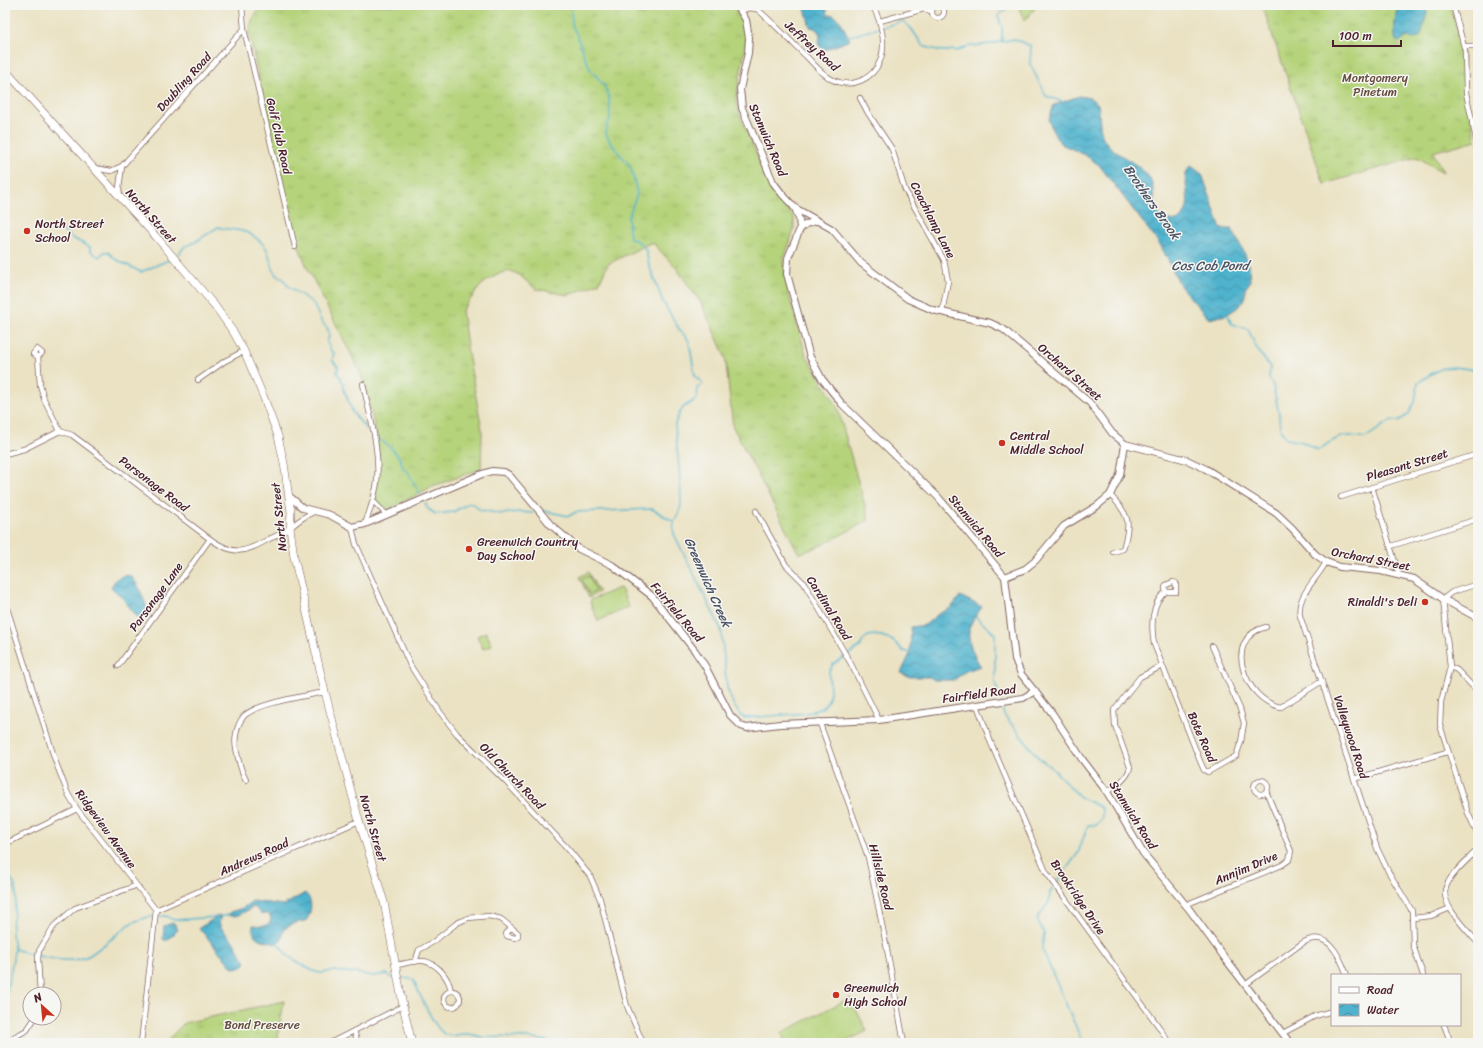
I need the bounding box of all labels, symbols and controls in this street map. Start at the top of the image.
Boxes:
street label: Jeffrey Road [778,14,845,78]
scale bar [1333,22,1401,48]
text: 100 m [1339,25,1372,47]
street label: Doubling Road [151,46,218,117]
park label: Montgomery Pinetum [1342,67,1409,103]
street label: Golf Club Road [260,96,299,177]
street label: Stanwich Road [743,100,794,181]
water label: Brothers Brook [1117,160,1188,246]
street label: Coachlamp Lane [904,177,962,263]
street label: North Street [120,183,183,250]
place label: North Street School [35,213,105,249]
marker: North Street School [22,226,32,236]
water label: Cos Cob Pond [1172,254,1253,277]
street label: Orchard Street [1033,337,1107,407]
place label: Central Middle School [1010,425,1084,461]
marker: Central Middle School [997,438,1007,448]
street label: Pleasant Street [1363,442,1451,488]
street label: Parsonage Road [114,450,194,518]
street label: North Street [264,480,294,552]
street label: Stanwich Road [943,489,1010,563]
place label: Greenwich Country Day School [477,531,579,567]
water label: Greenwich Creek [678,533,739,633]
street label: Orchard Street [1330,541,1412,577]
marker: Greenwich Country Day School [464,544,474,554]
street label: Parsonage Lane [123,557,189,636]
street label: Cardinal Road [800,571,858,645]
street label: Fairfield Road [645,577,710,649]
place label: Rinaldi's Deli [1348,591,1418,613]
marker: Rinaldi's Deli [1420,597,1430,607]
street label: Fairfield Road [941,678,1019,710]
street label: Valleywood Road [1327,692,1375,782]
street label: Bote Road [1181,708,1223,767]
street label: Old Church Road [474,737,551,816]
street label: Stanwich Road [1103,776,1163,854]
street label: Ridgeview Avenue [69,784,143,874]
street label: North Street [353,792,393,865]
street label: Andrews Road [215,832,293,883]
street label: Hillside Road [862,841,900,913]
street label: Annjim Drive [1210,845,1281,892]
street label: Brookridge Drive [1044,854,1112,940]
legend [1331,974,1461,1026]
place label: Greenwich High School [844,977,907,1013]
text: Road [1367,979,1394,1001]
north arrow [22,986,62,1026]
text: N [29,987,46,1008]
marker: Greenwich High School [831,990,841,1000]
text: Water [1367,999,1400,1021]
park label: Bond Preserve [224,1014,300,1036]

